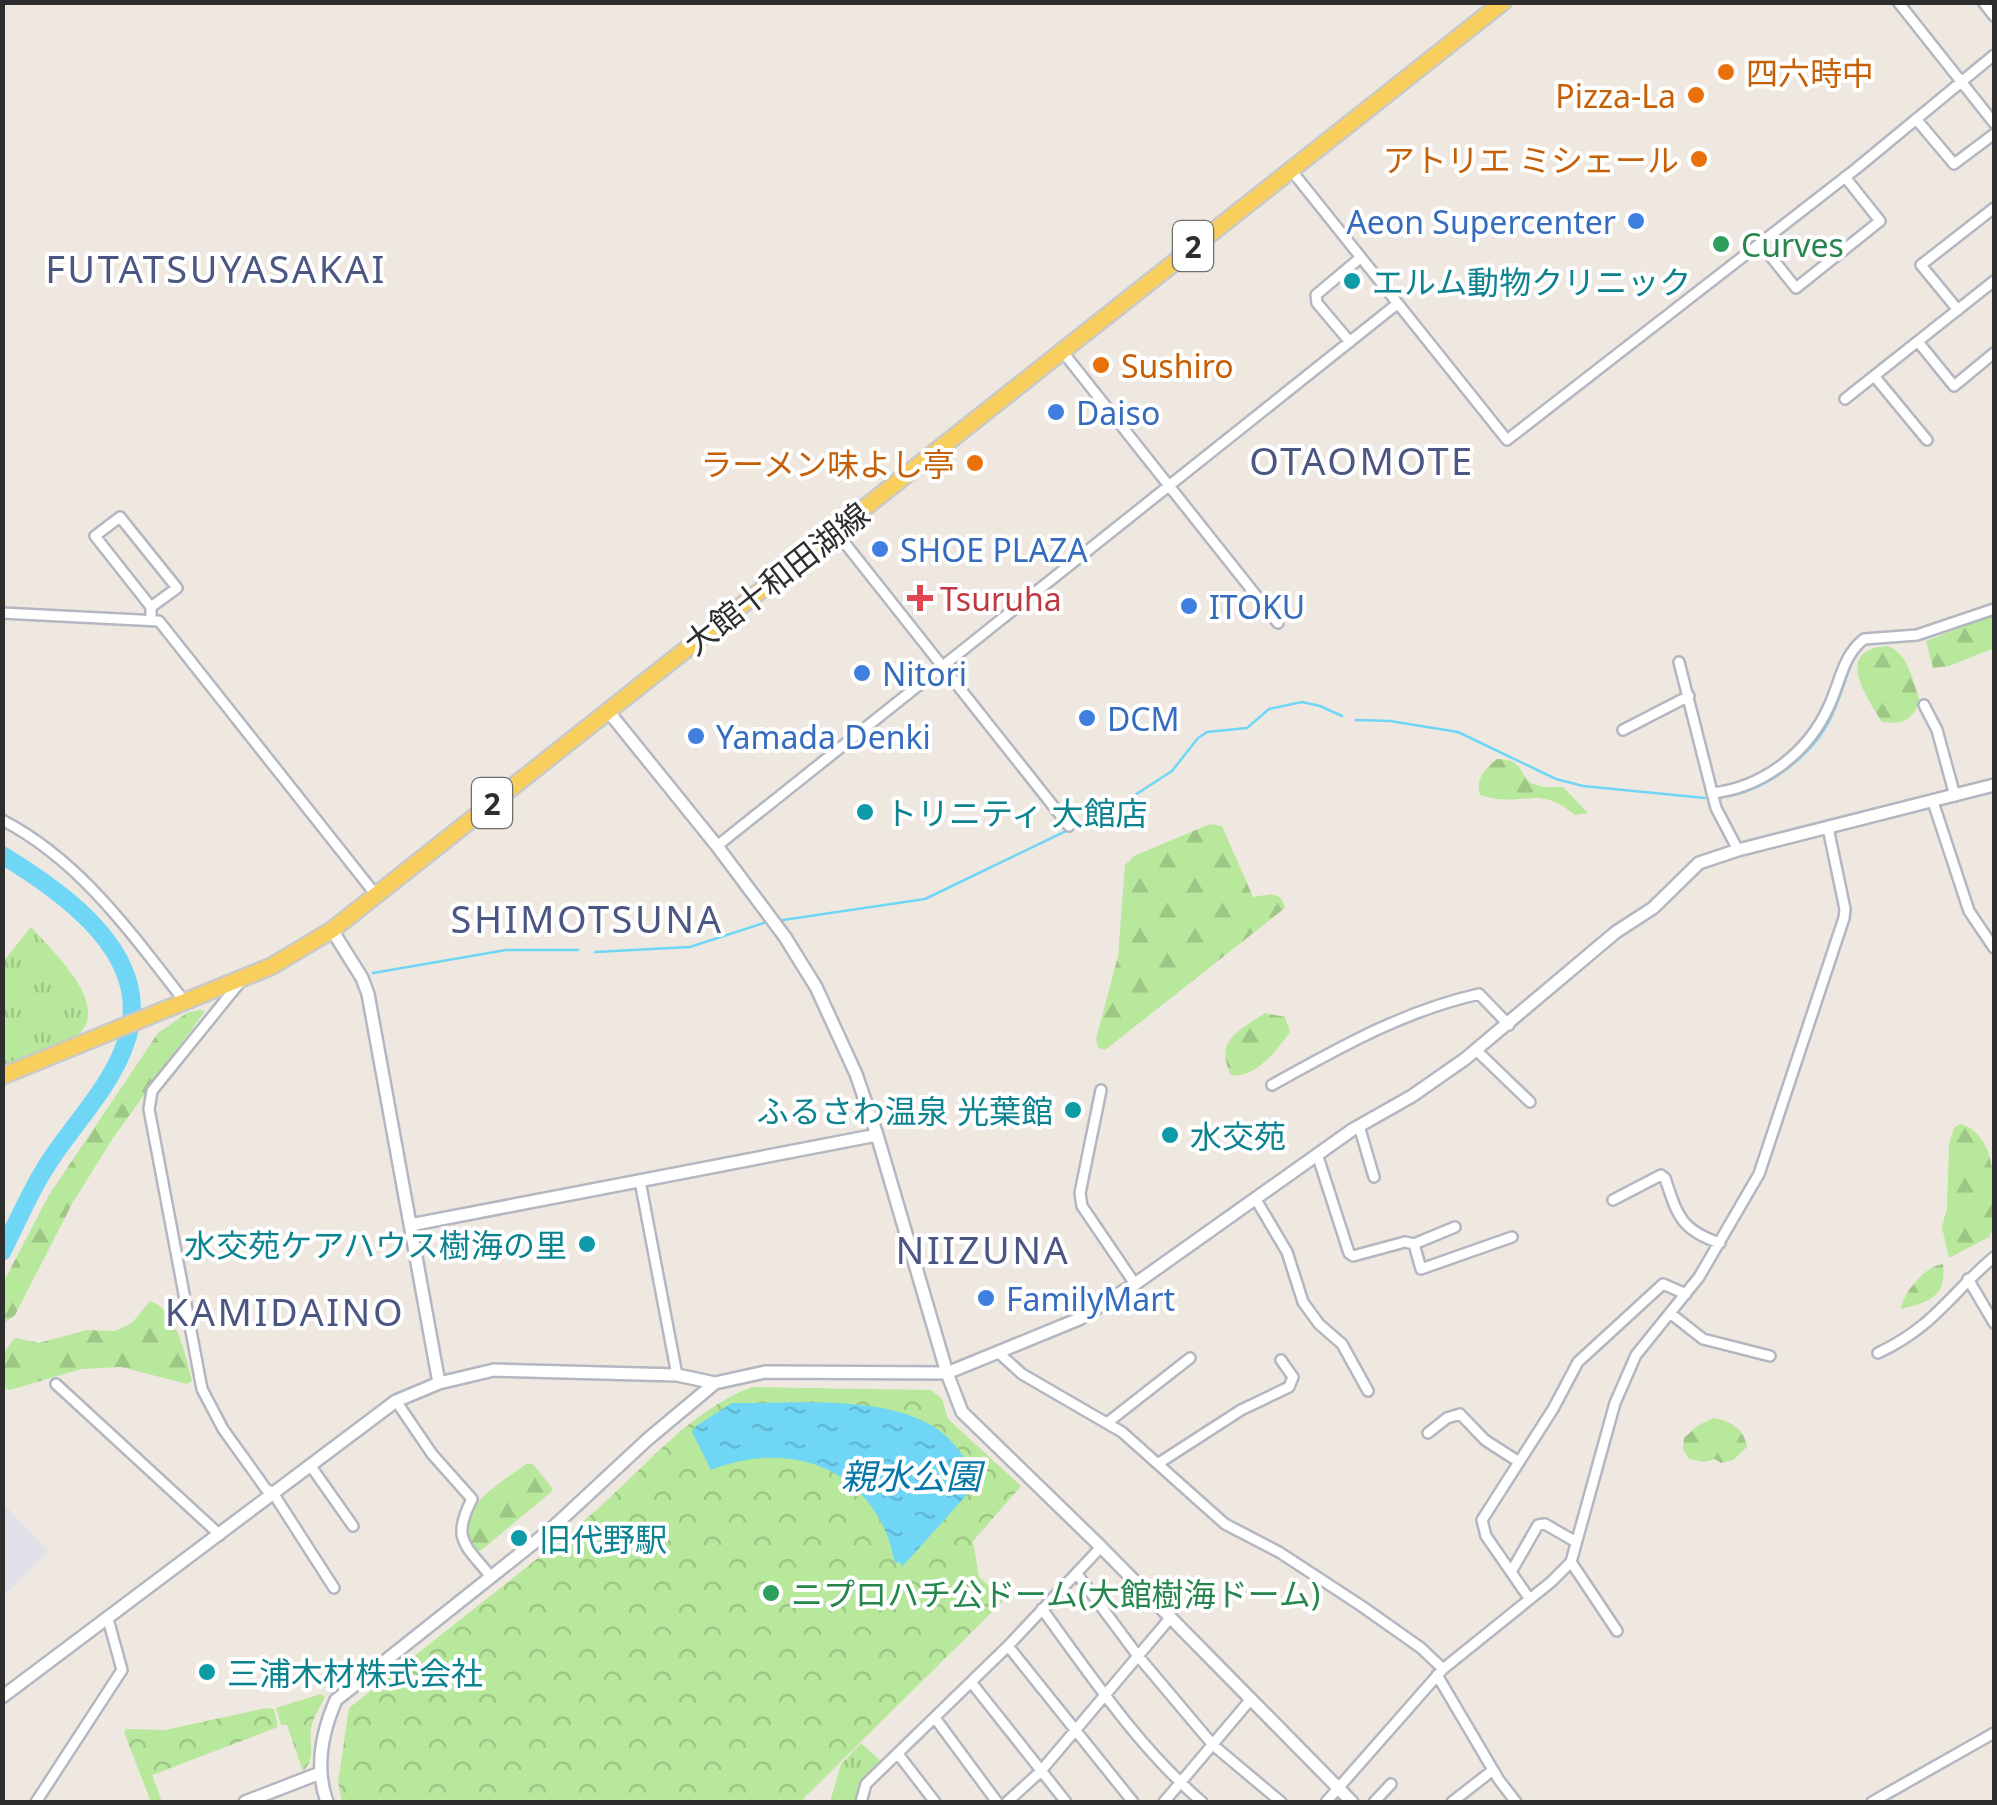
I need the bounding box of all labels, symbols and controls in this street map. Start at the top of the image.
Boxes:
place label: 四六時中 [1746,51,1874,94]
marker: 四六時中 [1715,61,1737,83]
place label: Pizza-La [1555,74,1676,117]
marker: Pizza-La [1685,84,1707,106]
place label: アトリエ ミシェール [1383,138,1679,181]
marker: アトリエ ミシェール [1688,148,1710,170]
place label: Aeon Supercenter [1346,200,1616,243]
marker: Aeon Supercenter [1625,210,1647,232]
road number: 2 [1173,221,1213,271]
place label: Curves [1741,223,1844,266]
marker: Curves [1710,233,1732,255]
district label: FUTATSUYASAKAI [45,242,387,294]
place label: エルム動物クリニック [1372,260,1691,303]
marker: エルム動物クリニック [1341,270,1363,292]
place label: Sushiro [1121,344,1234,387]
marker: Sushiro [1090,354,1112,376]
place label: Daiso [1076,391,1160,434]
marker: Daiso [1045,401,1067,423]
district label: OTAOMOTE [1249,434,1475,486]
place label: ラーメン味よし亭 [700,442,955,485]
marker: ラーメン味よし亭 [964,452,986,474]
street label: 大館十和田湖線 [674,492,878,664]
place label: SHOE PLAZA [900,528,1088,571]
marker: SHOE PLAZA [869,538,891,560]
place label: Tsuruha [940,577,1062,620]
place label: ITOKU [1209,585,1305,628]
marker: Tsuruha [909,587,931,609]
marker: ITOKU [1178,595,1200,617]
place label: Nitori [882,652,967,695]
marker: Nitori [851,662,873,684]
place label: DCM [1107,697,1180,740]
marker: DCM [1076,707,1098,729]
place label: Yamada Denki [716,715,931,758]
marker: Yamada Denki [685,725,707,747]
road number: 2 [472,778,512,828]
place label: トリニティ 大館店 [885,791,1147,834]
marker: トリニティ 大館店 [854,801,876,823]
district label: SHIMOTSUNA [451,892,723,944]
place label: ふるさわ温泉 光葉館 [757,1089,1053,1132]
marker: ふるさわ温泉 光葉館 [1062,1099,1084,1121]
place label: 水交苑 [1190,1114,1286,1157]
marker: 水交苑 [1159,1124,1181,1146]
place label: 水交苑ケアハウス樹海の里 [184,1223,567,1266]
district label: NIIZUNA [896,1223,1070,1275]
marker: 水交苑ケアハウス樹海の里 [576,1233,598,1255]
place label: FamilyMart [1006,1277,1175,1320]
district label: KAMIDAINO [165,1285,405,1337]
marker: FamilyMart [975,1287,997,1309]
water label: 親水公園 [841,1452,986,1499]
place label: 旧代野駅 [539,1517,667,1560]
marker: 旧代野駅 [508,1527,530,1549]
place label: ニプロハチ公ドーム(大館樹海ドーム) [791,1572,1320,1615]
marker: ニプロハチ公ドーム(大館樹海ドーム) [760,1582,782,1604]
place label: 三浦木材株式会社 [227,1651,483,1694]
marker: 三浦木材株式会社 [196,1661,218,1683]

